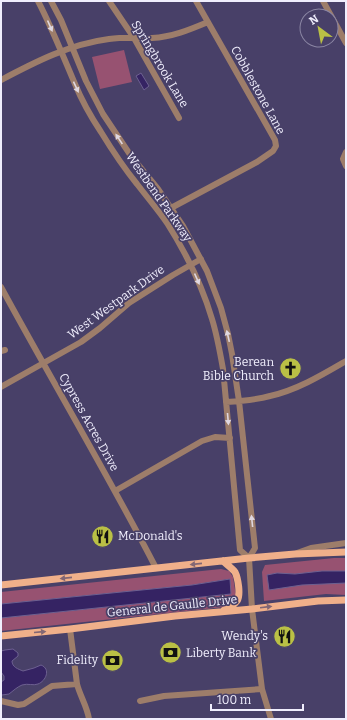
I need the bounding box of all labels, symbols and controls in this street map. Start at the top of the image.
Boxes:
north arrow [299,8,339,48]
text: N [307,12,321,28]
street label: Springbrook Lane [129,18,191,110]
one-way arrow [47,20,53,31]
street label: Cobblestone Lane [228,43,288,137]
one-way arrow [73,81,79,92]
one-way arrow [115,133,123,144]
street label: Westbend Parkway [123,150,195,245]
street label: West Westpark Drive [65,262,167,342]
one-way arrow [194,274,200,285]
one-way arrow [225,330,231,342]
place label: Berean Bible Church [203,355,275,383]
church icon: Berean Bible Church [277,356,303,382]
street label: Cypress Acres Drive [56,371,122,473]
one-way arrow [225,413,231,425]
one-way arrow [249,515,255,527]
restaurant icon: McDonald's [89,523,115,549]
place label: McDonald's [118,529,183,543]
one-way arrow [190,561,202,567]
one-way arrow [60,575,72,581]
street label: General de Gaulle Drive [106,592,238,620]
one-way arrow [260,604,272,610]
restaurant icon: Wendy's [271,623,297,649]
one-way arrow [34,629,46,635]
place label: Wendy's [221,629,268,643]
bank icon: Liberty Bank [157,640,183,666]
place label: Liberty Bank [186,646,256,660]
bank icon: Fidelity [100,647,126,673]
place label: Fidelity [57,653,99,667]
scale bar [211,686,303,712]
text: 100 m [217,693,252,707]

